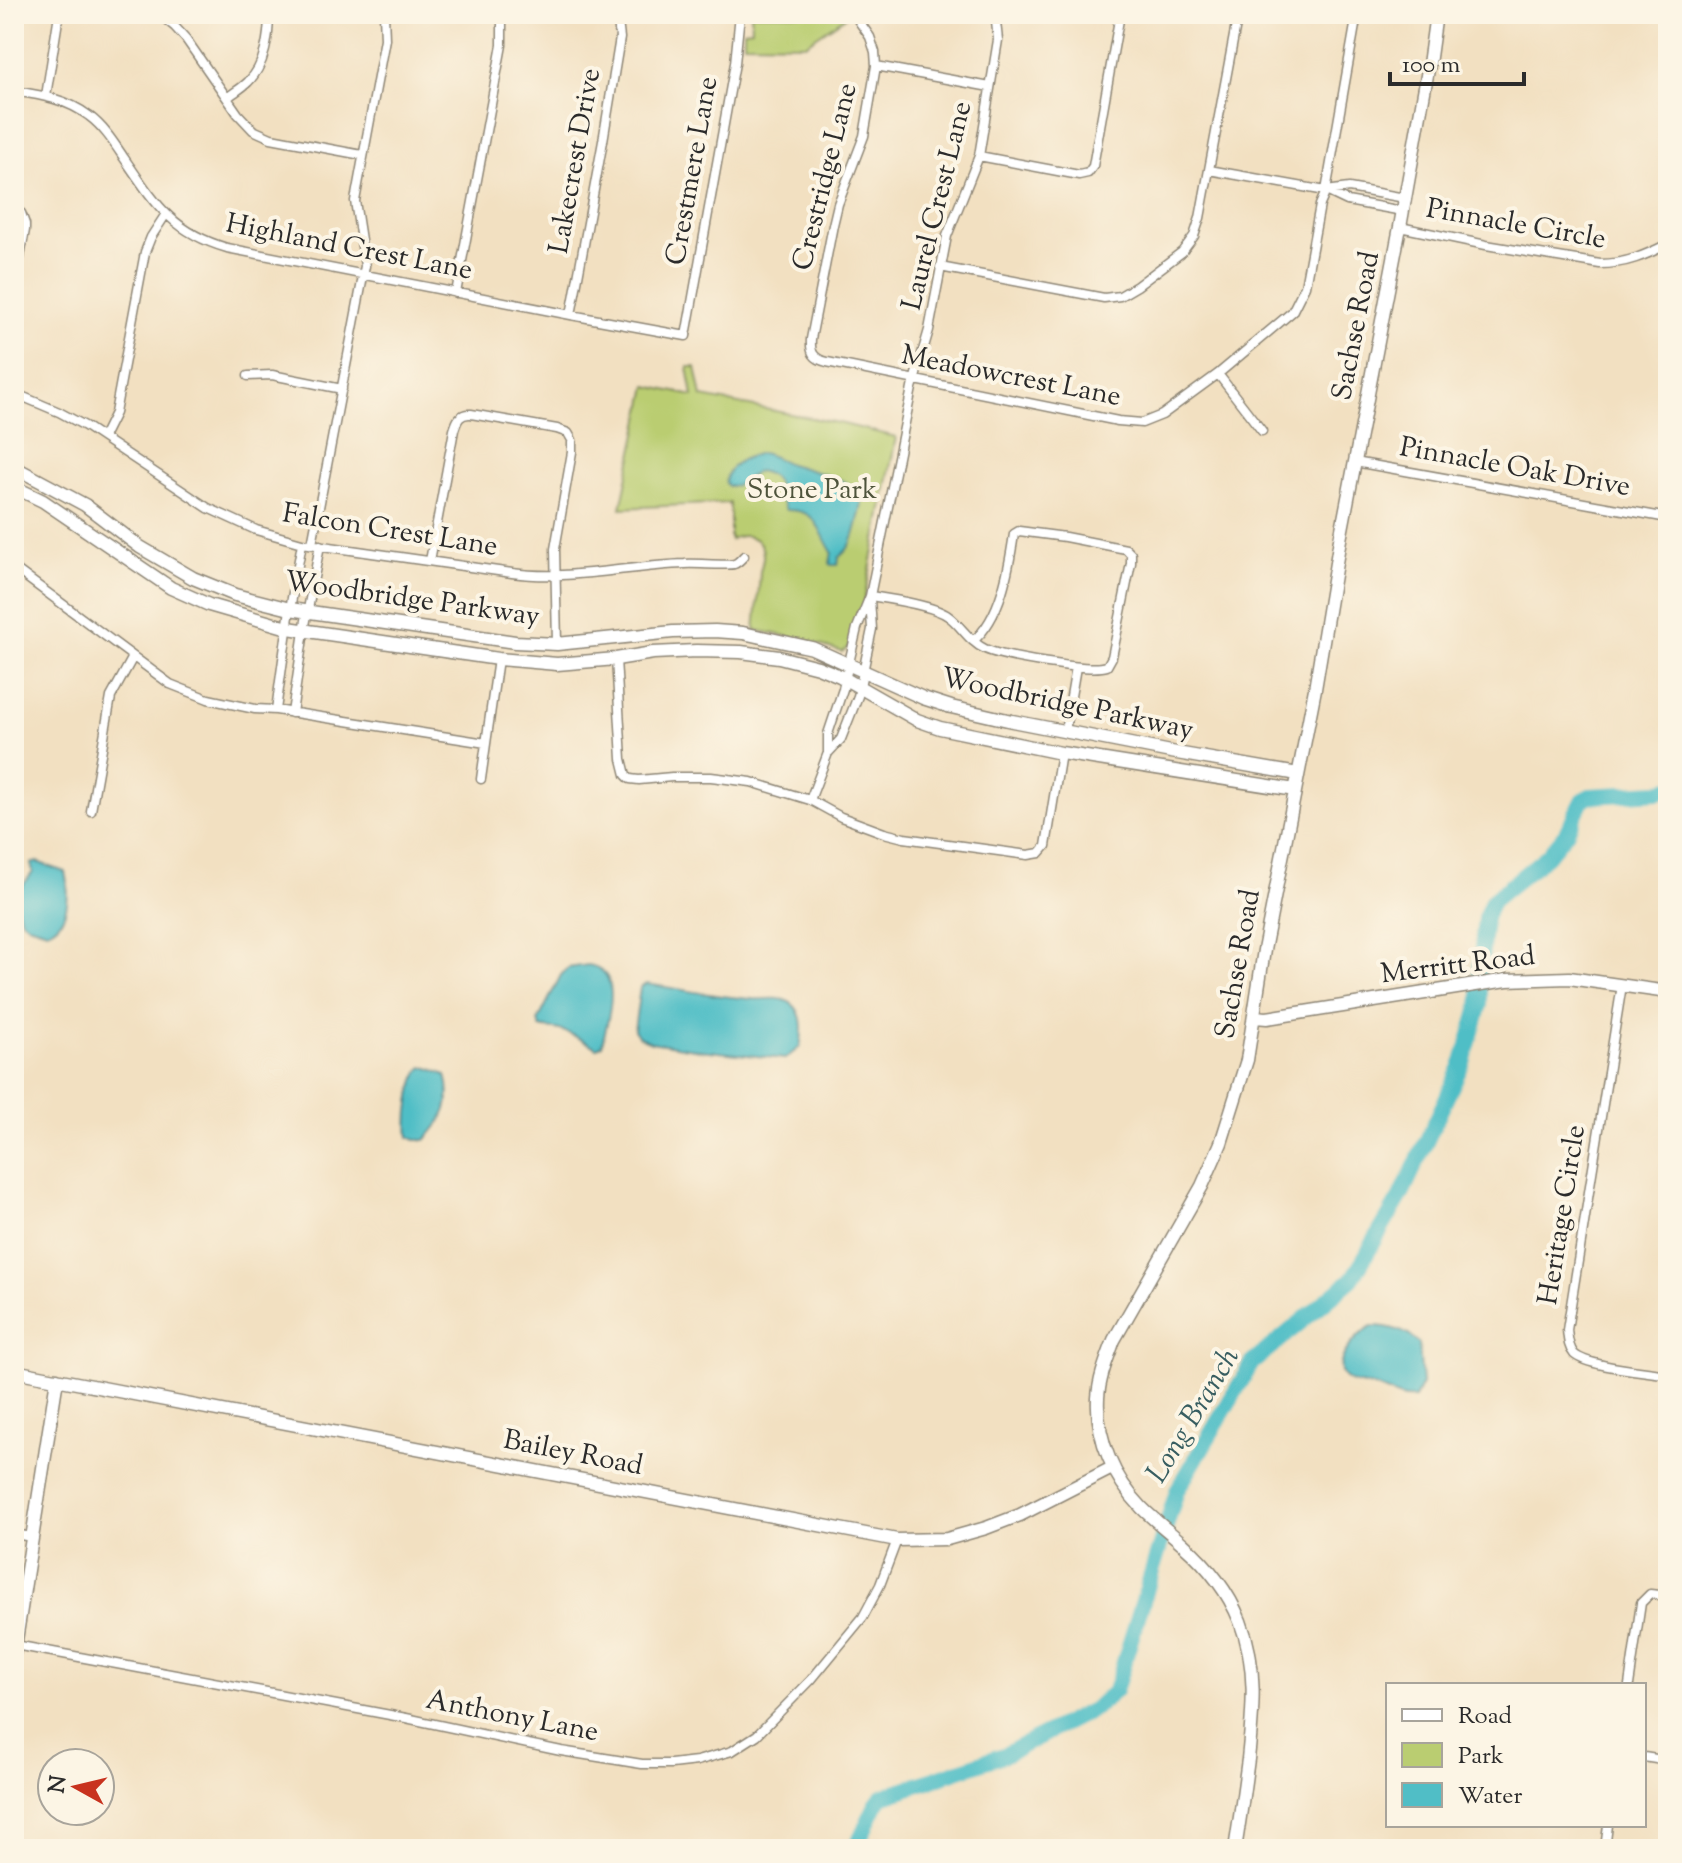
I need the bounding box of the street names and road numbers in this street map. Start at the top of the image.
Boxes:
street label: Lakecrest Drive [540,65,612,257]
street label: Crestmere Lane [657,74,729,268]
street label: Crestridge Lane [783,79,869,275]
street label: Laurel Crest Lane [893,97,983,315]
street label: Pinnacle Circle [1423,190,1609,260]
street label: Highland Crest Lane [222,204,476,292]
street label: Sachse Road [1323,248,1391,404]
street label: Meadowcrest Lane [898,336,1124,418]
street label: Pinnacle Oak Drive [1397,428,1633,508]
street label: Falcon Crest Lane [280,494,500,568]
street label: Woodbridge Parkway [282,562,542,638]
street label: Woodbridge Parkway [937,659,1197,751]
street label: Sachse Road [1206,886,1272,1042]
street label: Merritt Road [1379,937,1538,995]
street label: Heritage Circle [1529,1122,1597,1308]
street label: Bailey Road [500,1421,646,1487]
street label: Anthony Lane [422,1681,602,1753]

